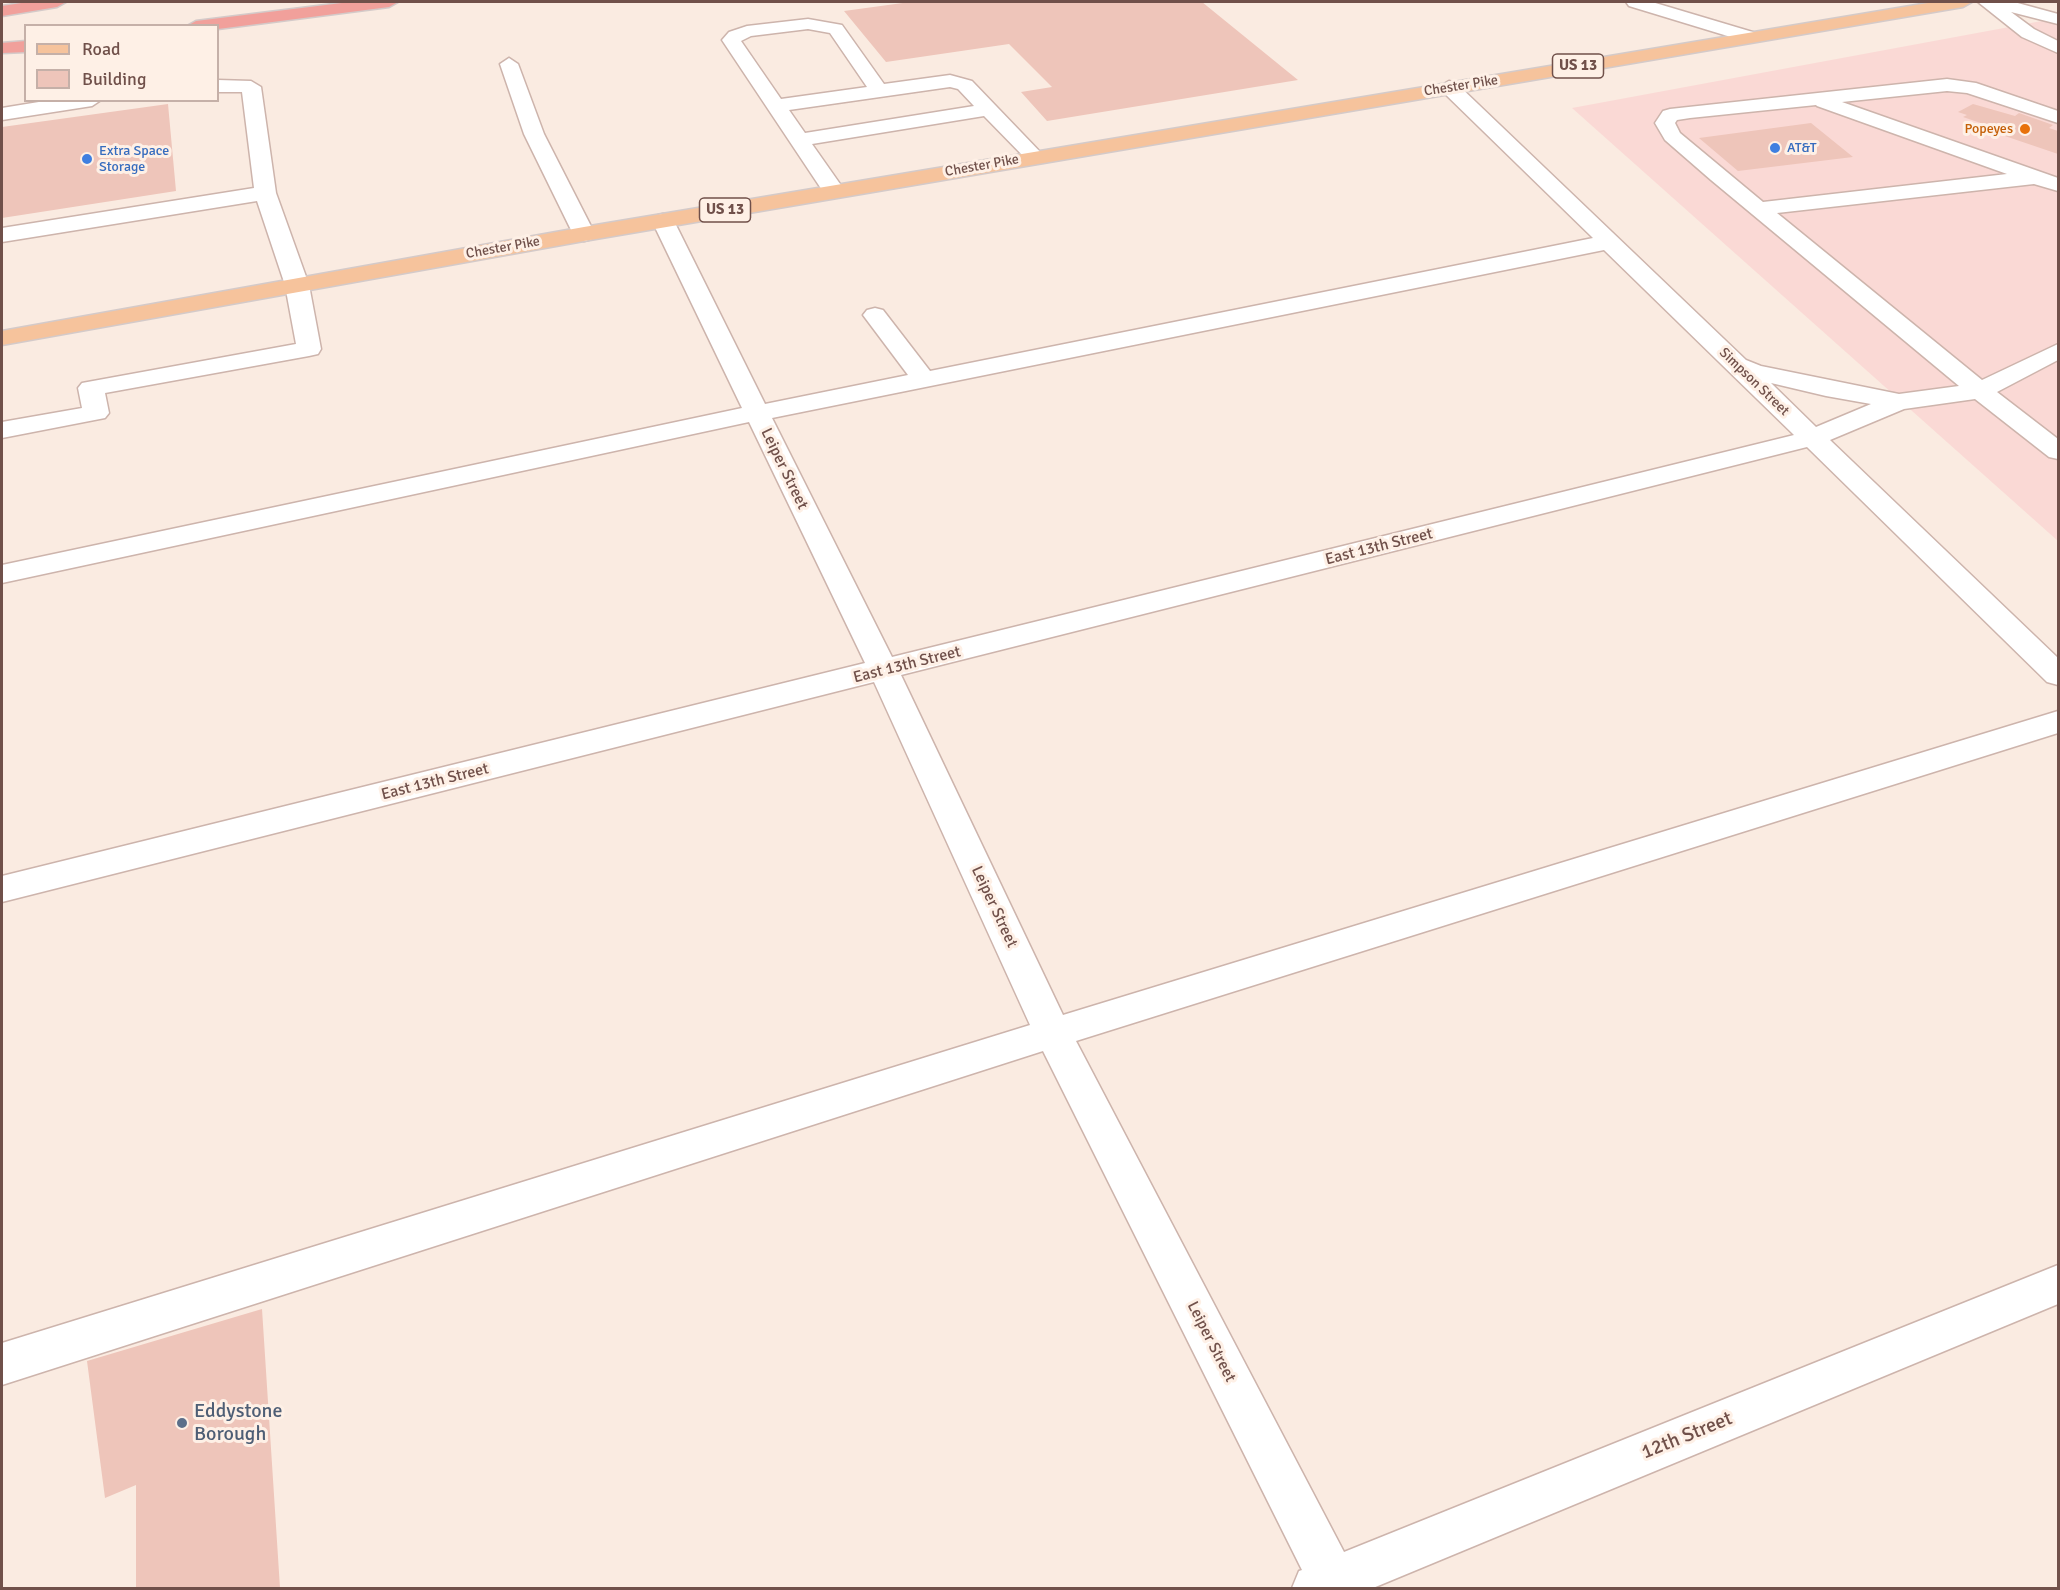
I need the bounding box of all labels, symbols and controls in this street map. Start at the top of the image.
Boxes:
legend [24,24,219,102]
text: Road [82,38,121,60]
road number: US 13 [1552,54,1604,78]
text: Building [82,68,146,90]
street label: Chester Pike [1423,72,1499,100]
place label: Popeyes [1964,121,2013,137]
marker: Popeyes [2018,122,2032,136]
place label: AT&T [1787,140,1817,156]
marker: AT&T [1768,141,1782,155]
place label: Extra Space Storage [99,143,169,176]
street label: Chester Pike [944,151,1020,181]
marker: Extra Space Storage [80,152,94,166]
road number: US 13 [700,198,750,222]
street label: Chester Pike [465,233,541,263]
street label: Simpson Street [1716,344,1792,420]
street label: Leiper Street [756,425,812,513]
street label: East 13th Street [1323,524,1435,570]
street label: East 13th Street [851,642,963,688]
street label: East 13th Street [379,759,491,805]
street label: Leiper Street [967,863,1021,951]
street label: Leiper Street [1183,1298,1239,1386]
place label: Eddystone Borough [194,1400,283,1447]
street label: 12th Street [1638,1407,1736,1465]
marker: Eddystone Borough [175,1416,189,1430]

